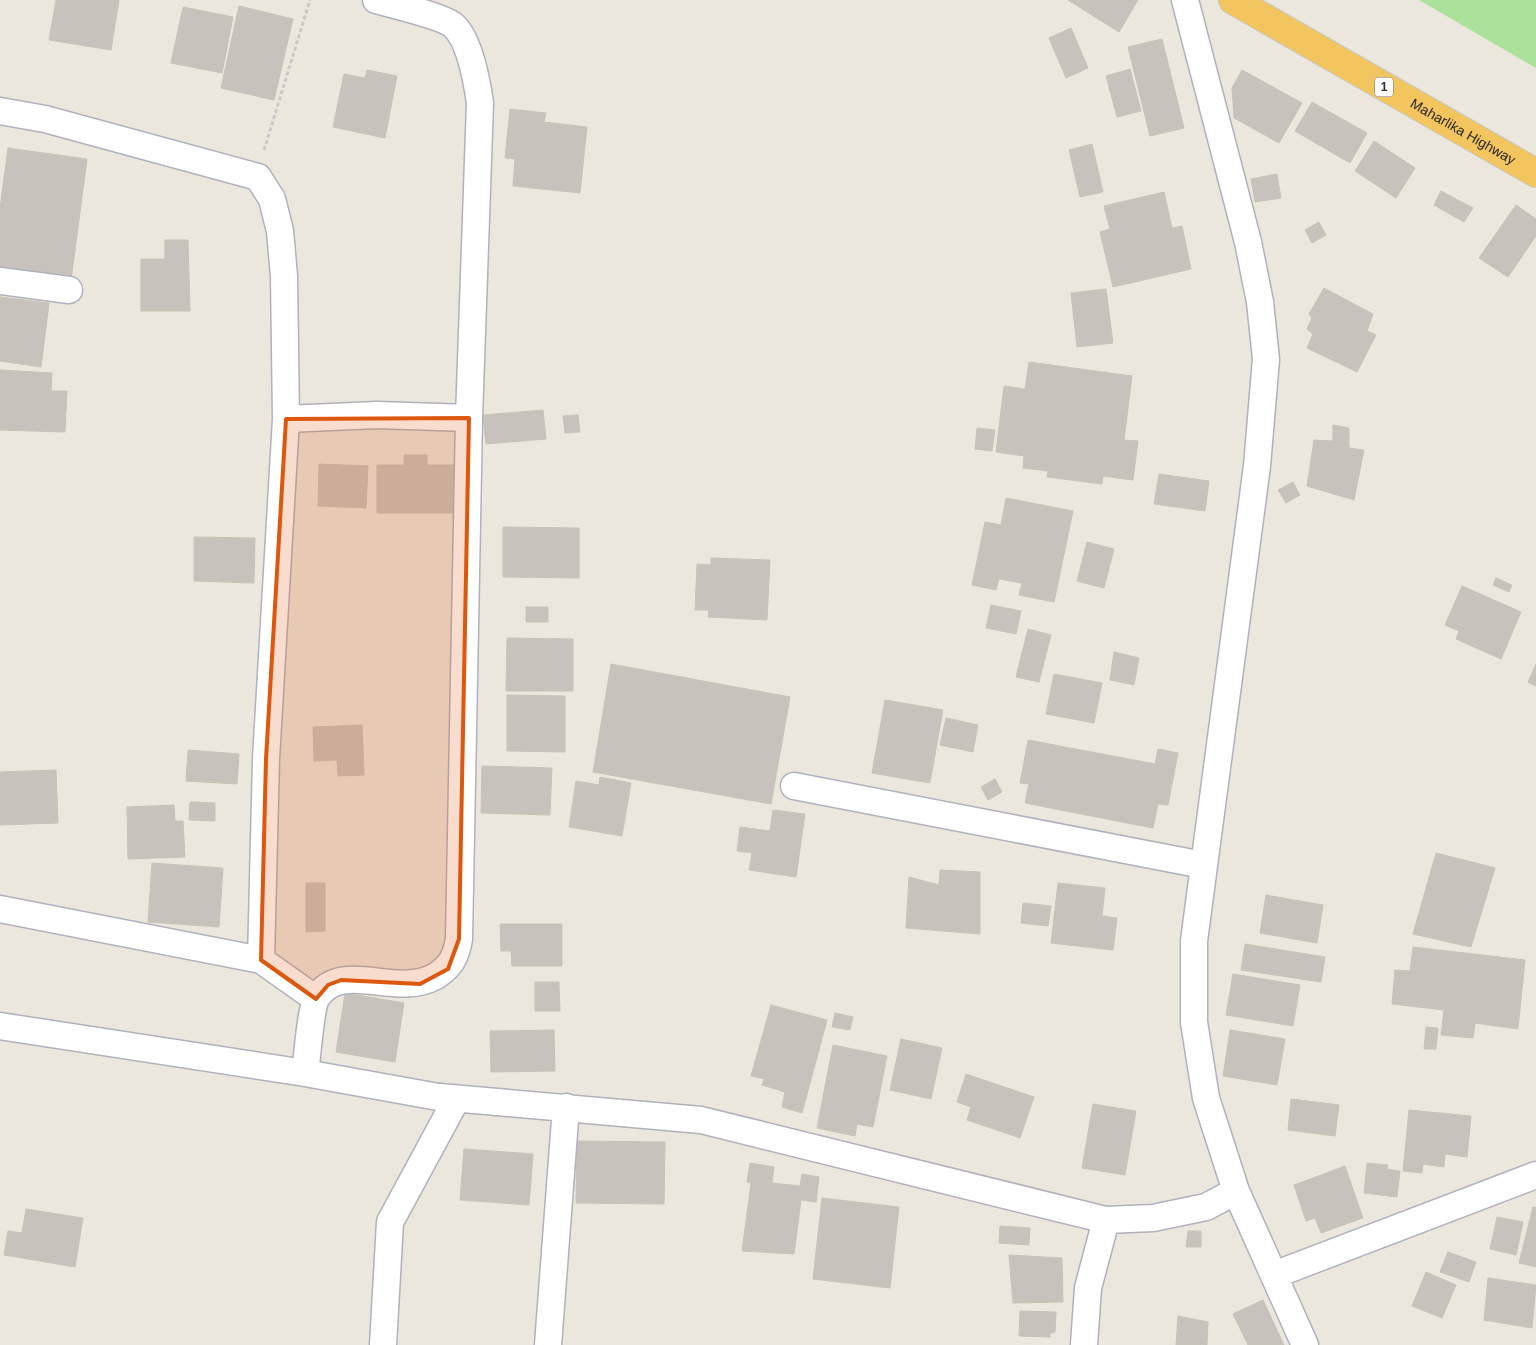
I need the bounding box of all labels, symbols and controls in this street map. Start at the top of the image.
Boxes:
road number: 1 [1375,77,1393,96]
street label: Maharlika Highway [1408,95,1519,168]

